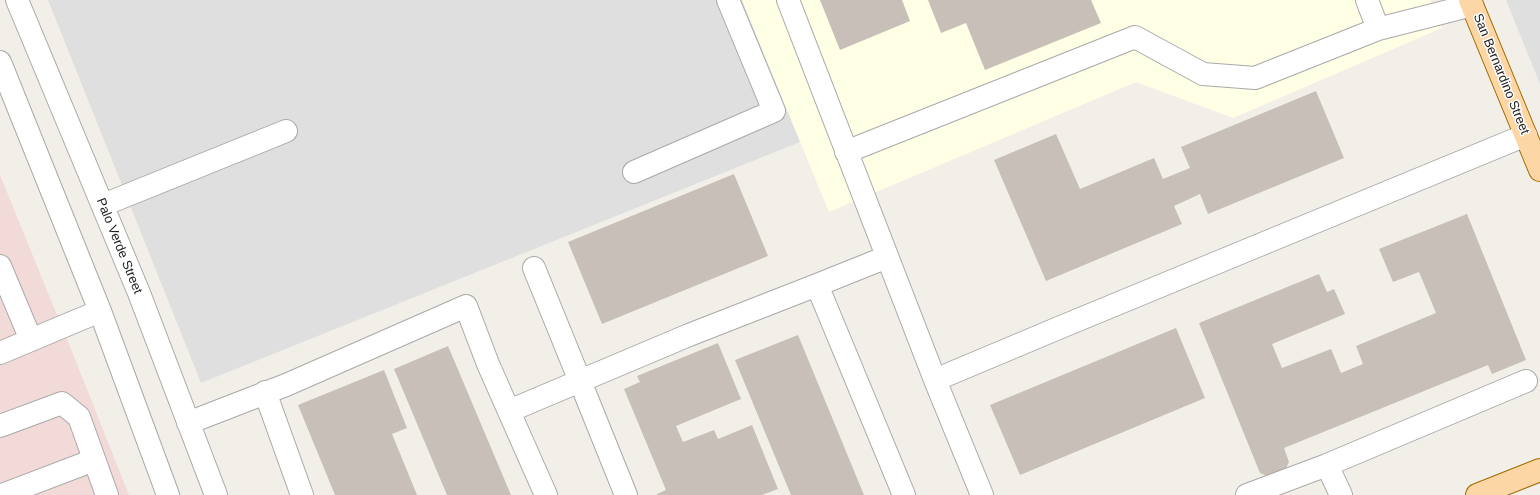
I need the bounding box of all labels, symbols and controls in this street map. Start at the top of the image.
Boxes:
street label: San Bernardino Street [1470,11,1532,137]
street label: Palo Verde Street [93,196,145,296]

